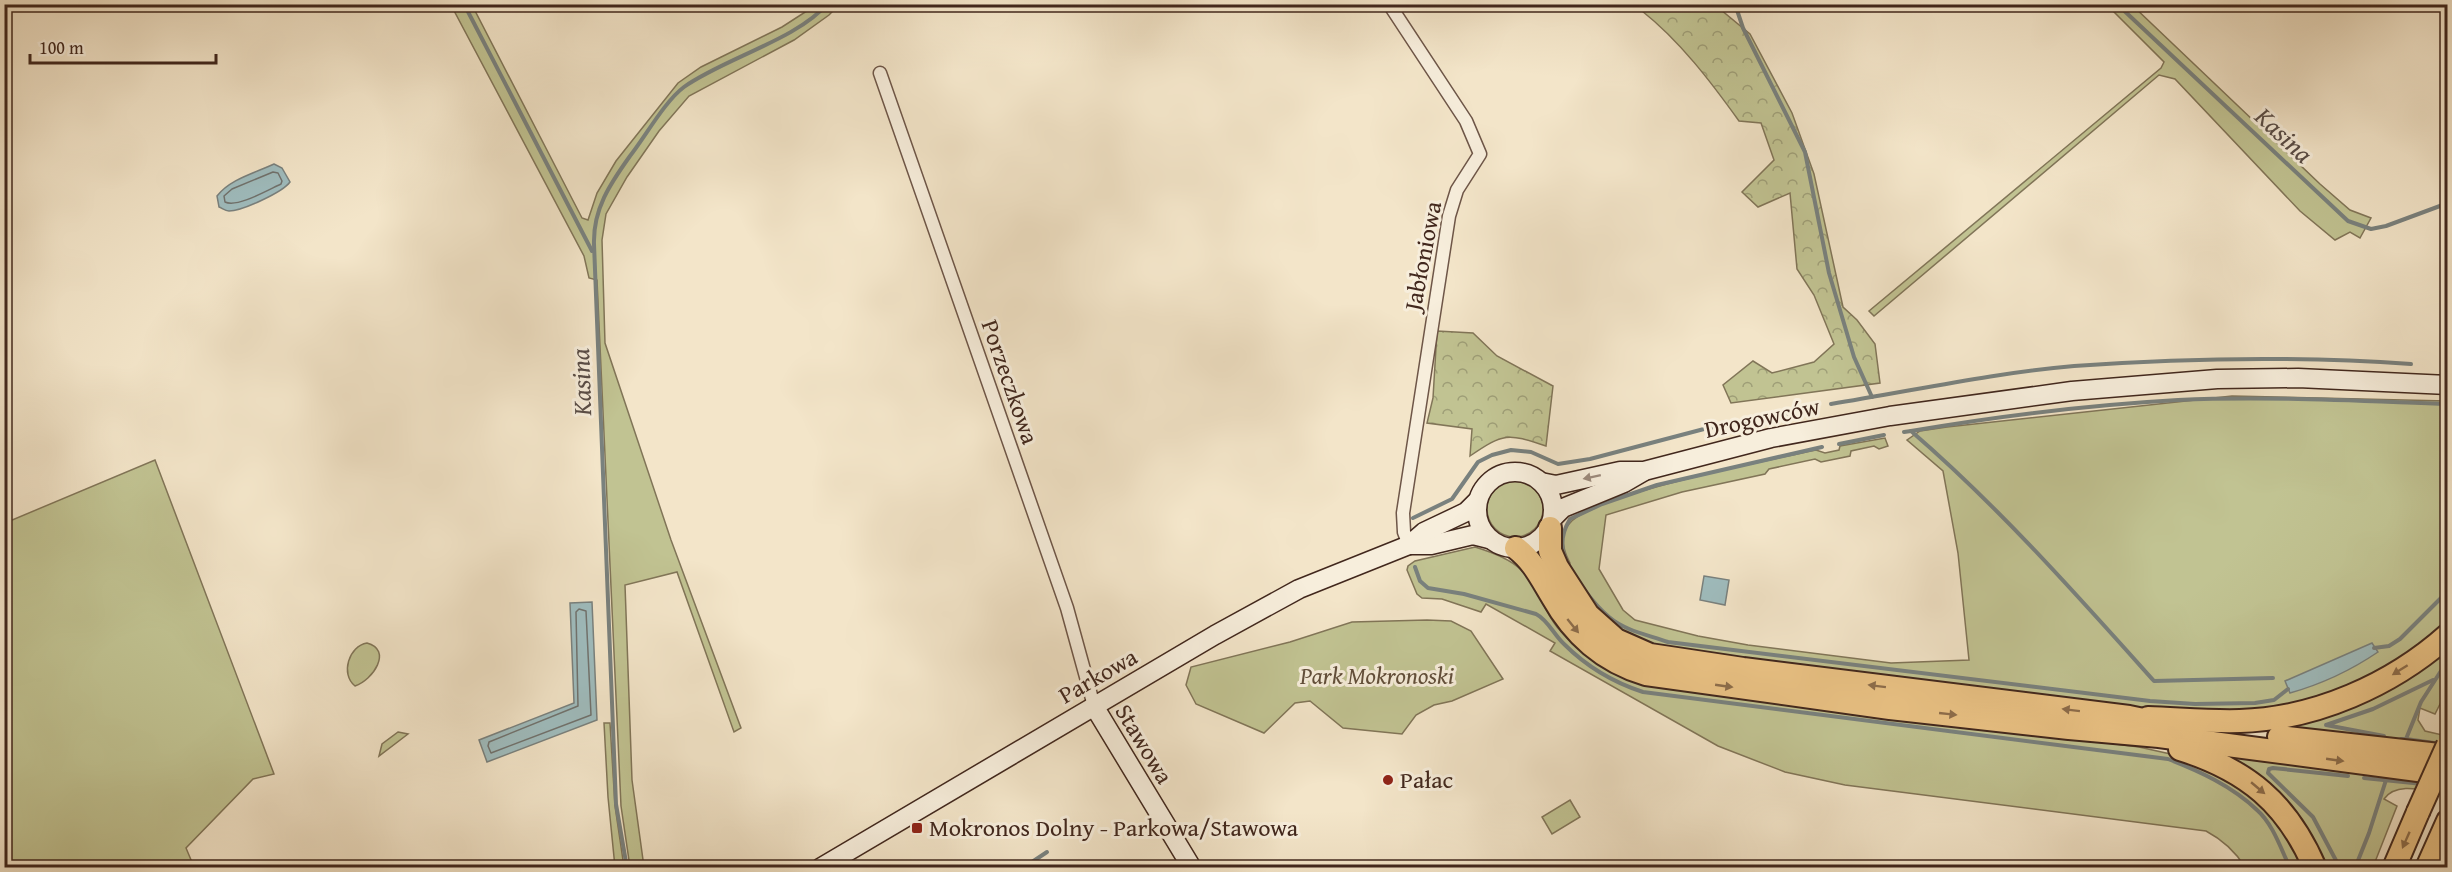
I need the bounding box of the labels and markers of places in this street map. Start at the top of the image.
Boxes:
place label: Pałac [1400,762,1454,797]
marker: Pałac [1381,773,1395,787]
place label: Mokronos Dolny - Parkowa/Stawowa [929,810,1299,845]
marker: Mokronos Dolny - Parkowa/Stawowa [910,821,924,835]

